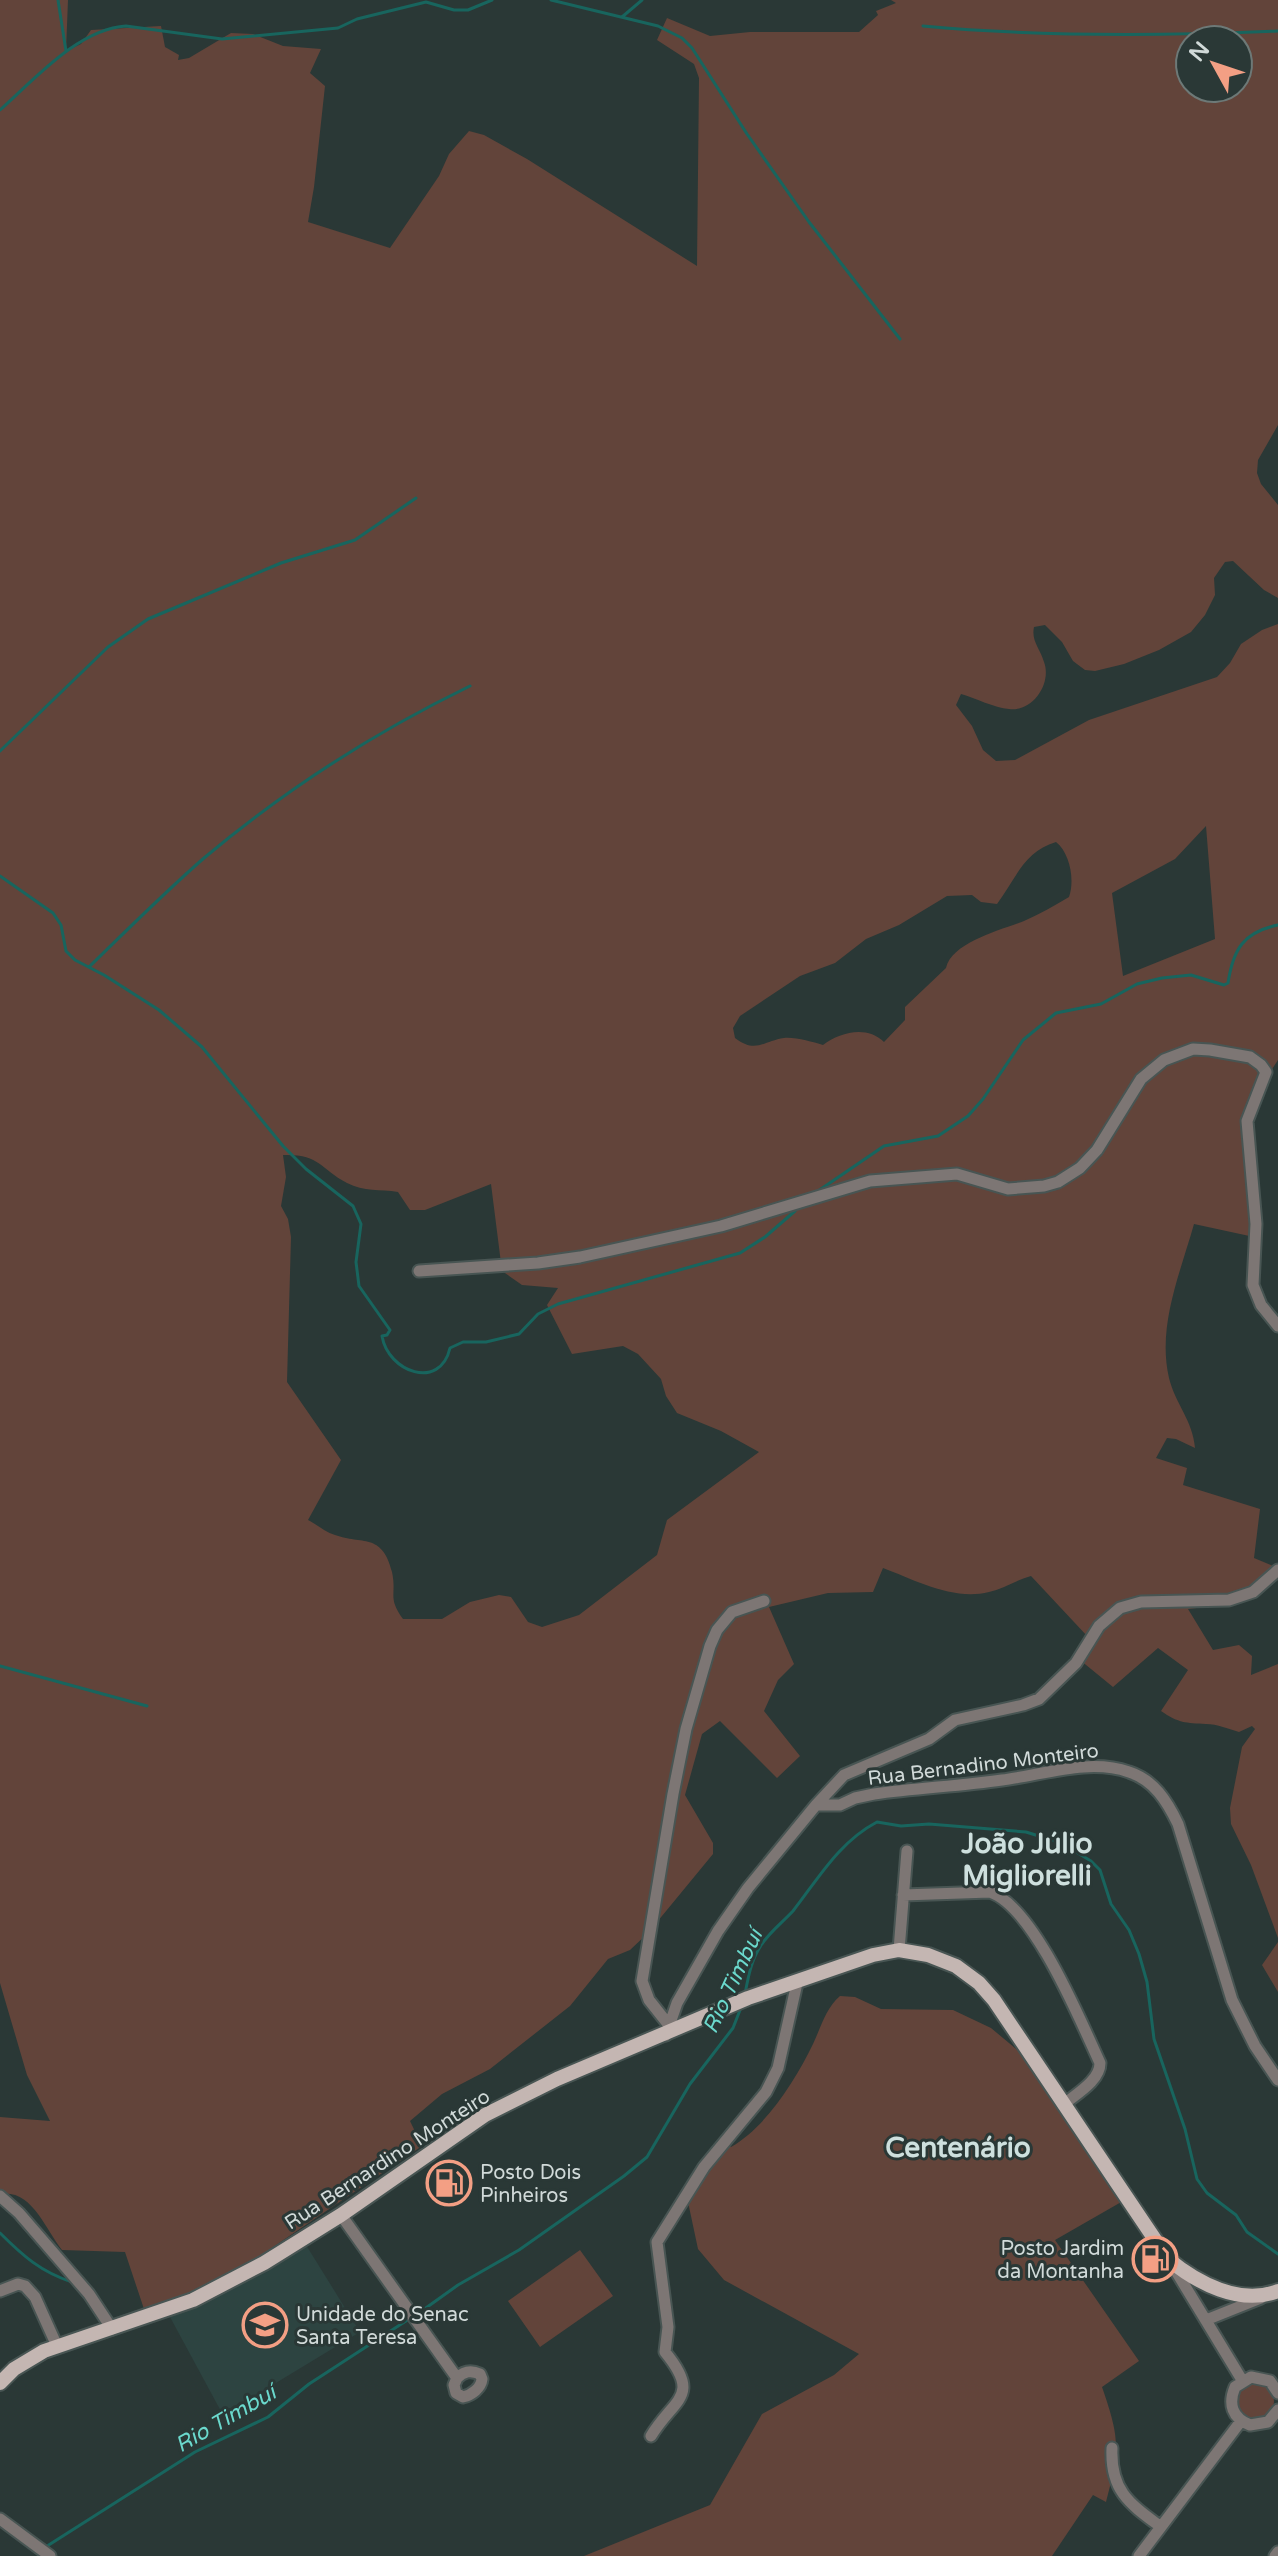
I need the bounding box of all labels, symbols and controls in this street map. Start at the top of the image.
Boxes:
north arrow [1174,24,1254,104]
text: N [1184,37,1215,67]
street label: Rua Bernadino Monteiro [866,1739,1100,1791]
district label: João Júlio Migliorelli [960,1827,1093,1893]
water label: Rio Timbuí [697,1922,770,2038]
street label: Rua Bernardino Monteiro [280,2084,495,2235]
district label: Centenário [885,2131,1031,2165]
fuel station icon: Posto Dois Pinheiros [425,2159,473,2207]
place label: Posto Dois Pinheiros [480,2161,581,2208]
fuel station icon: Posto Jardim da Montanha [1131,2235,1179,2283]
place label: Posto Jardim da Montanha [997,2237,1124,2284]
school or university icon: Unidade do Senac Santa Teresa [241,2301,289,2349]
place label: Unidade do Senac Santa Teresa [296,2303,469,2350]
water label: Rio Timbuí [171,2378,283,2458]

